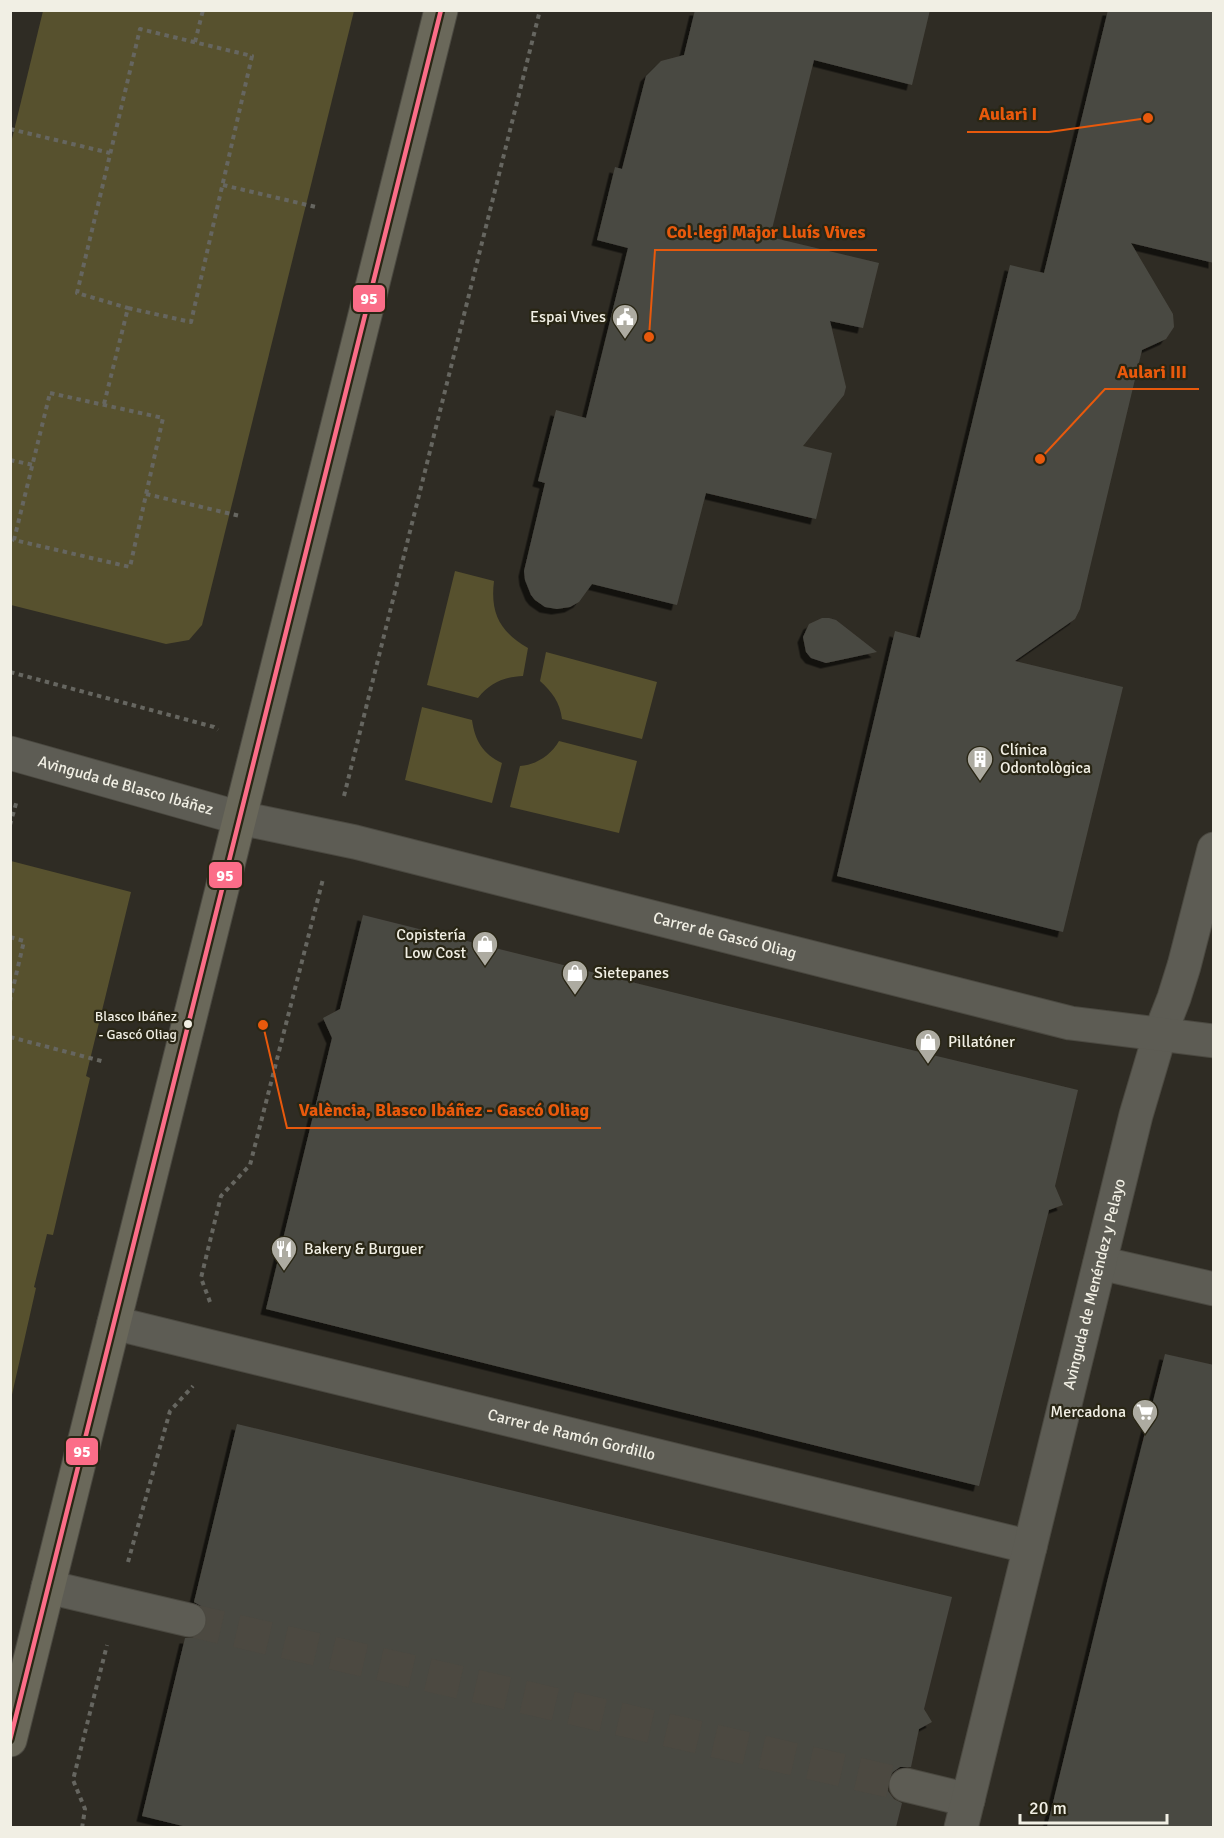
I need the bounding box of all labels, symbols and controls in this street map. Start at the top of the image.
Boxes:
callout: Aulari I [967,96,1049,132]
text: Aulari I [979,103,1037,125]
callout: Col·legi Major Lluís Vives [655,214,877,250]
text: Col·legi Major Lluís Vives [667,221,866,243]
line badge: 95 [352,284,386,313]
text: 95 [360,289,378,309]
public building icon: Espai Vives [610,302,640,340]
place label: Espai Vives [530,307,606,327]
callout: Aulari III [1105,353,1199,389]
text: Aulari III [1117,361,1187,383]
place label: Clínica Odontològica [1000,740,1091,778]
building icon: Clínica Odontològica [965,744,995,782]
street label: Avinguda de Blasco Ibáñez [36,751,215,820]
line badge: 95 [208,861,243,889]
text: 95 [216,866,234,886]
street label: Carrer de Gascó Oliag [651,908,799,963]
place label: Copistería Low Cost [396,925,466,963]
shop icon: Copistería Low Cost [470,929,500,967]
shop icon: Sietepanes [560,958,590,996]
place label: Sietepanes [594,963,669,983]
place label: Blasco Ibáñez - Gascó Oliag [95,1008,177,1043]
marker: Blasco Ibáñez - Gascó Oliag [182,1018,194,1030]
shop icon: Pillatóner [913,1027,943,1065]
place label: Pillatóner [948,1032,1015,1052]
callout: València, Blasco Ibáñez - Gascó Oliag [287,1092,601,1128]
text: València, Blasco Ibáñez - Gascó Oliag [299,1099,590,1121]
street label: Avinguda de Menéndez y Pelayo [1059,1177,1130,1392]
restaurant icon: Bakery & Burguer [269,1234,299,1272]
place label: Bakery & Burguer [304,1239,424,1259]
supermarket icon: Mercadona [1130,1397,1160,1435]
place label: Mercadona [1050,1402,1126,1422]
street label: Carrer de Ramón Gordillo [486,1405,658,1465]
line badge: 95 [65,1437,99,1466]
text: 95 [73,1442,91,1462]
scale bar [1020,1787,1167,1825]
text: 20 m [1029,1797,1067,1819]

